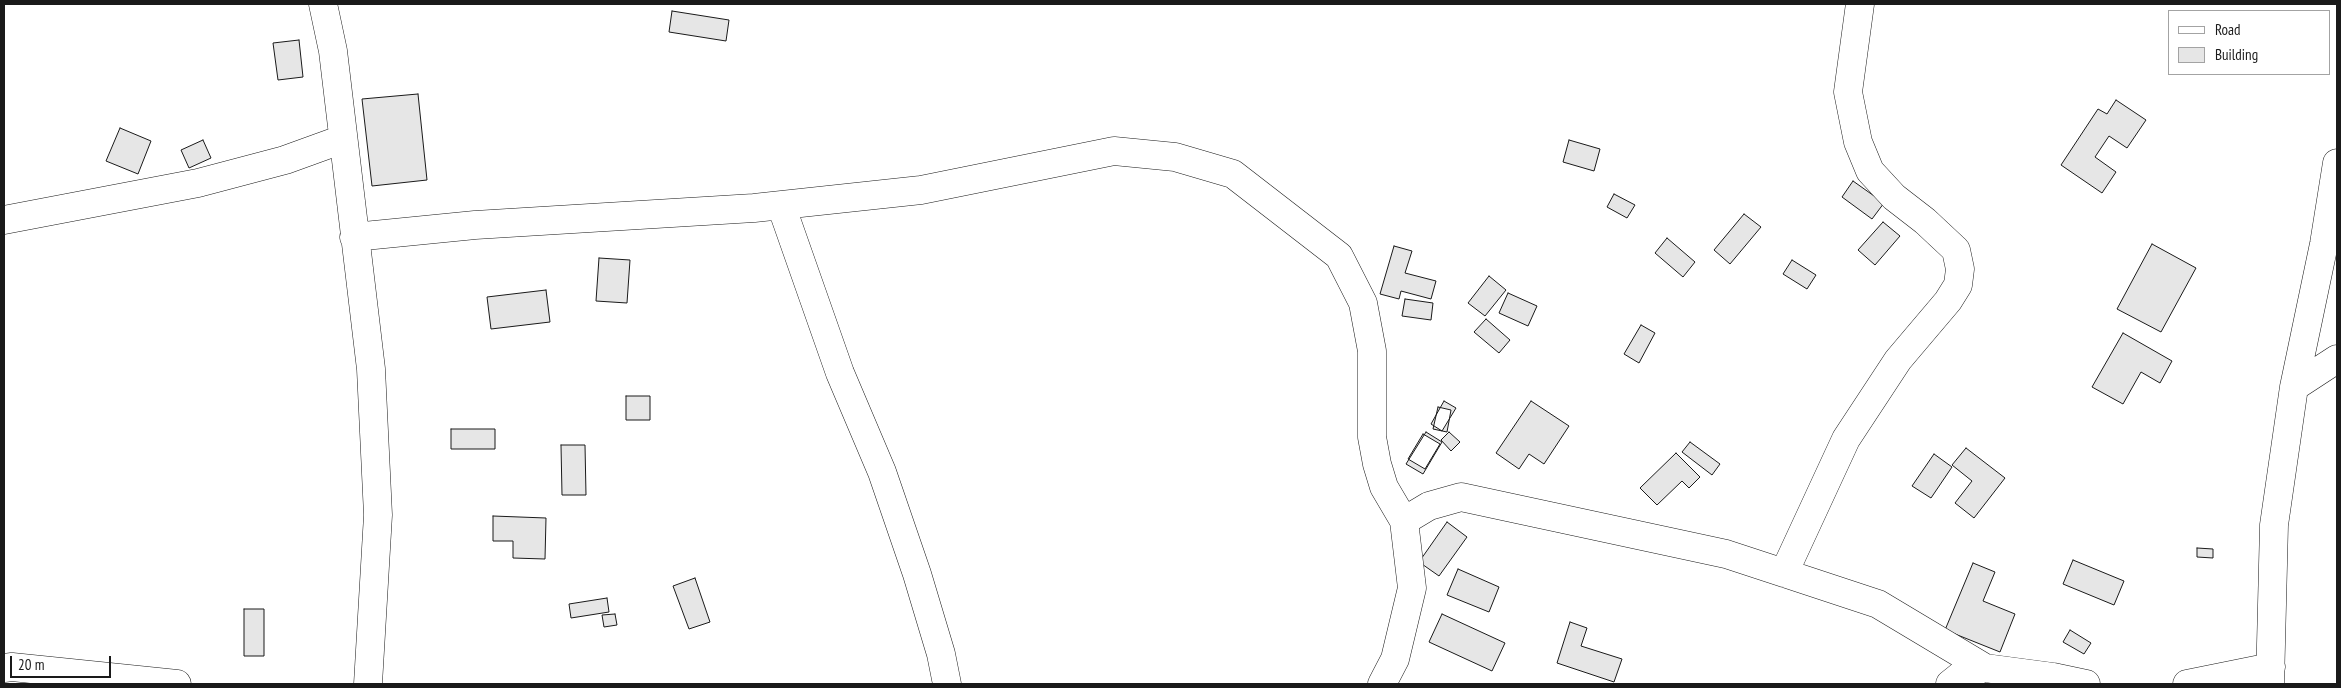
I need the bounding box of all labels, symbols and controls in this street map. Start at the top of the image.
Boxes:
legend [2168,10,2331,75]
text: Road [2215,20,2241,39]
text: Building [2215,45,2258,64]
scale bar [12,646,114,678]
text: 20 m [18,655,44,674]

